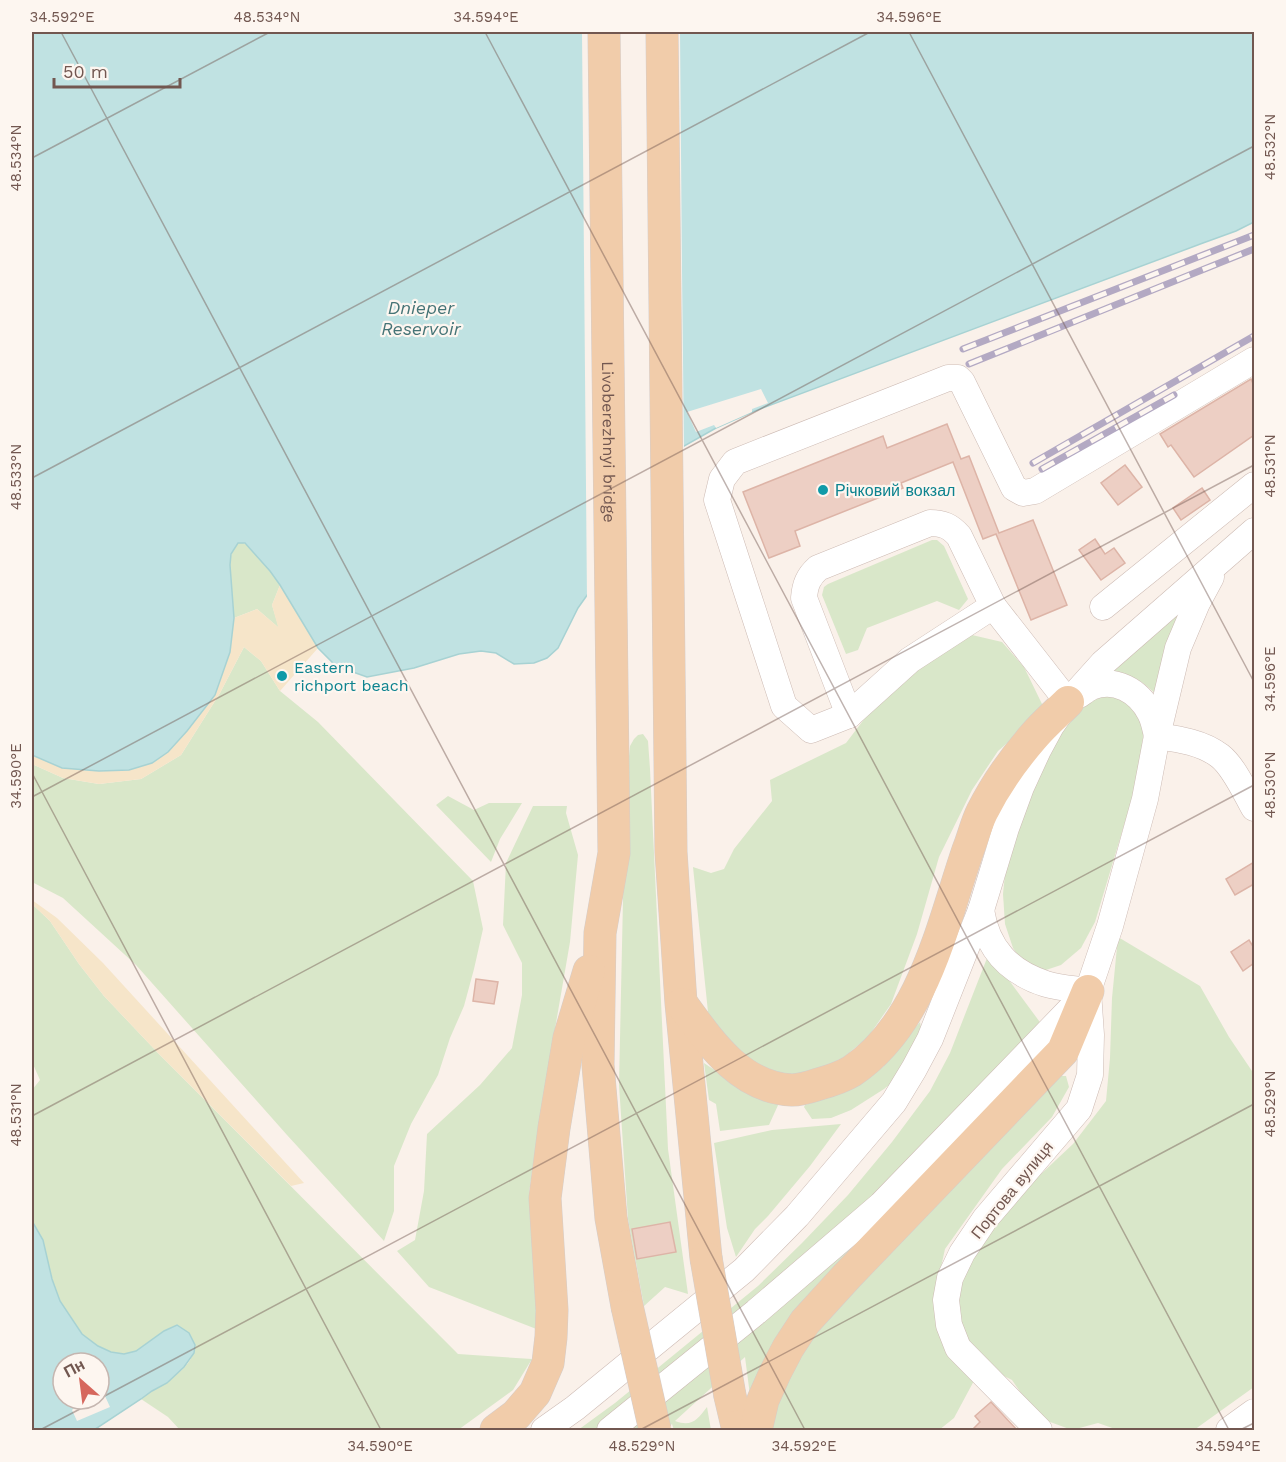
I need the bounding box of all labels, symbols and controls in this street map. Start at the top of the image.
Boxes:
text: 34.592°E [30,8,94,26]
text: 48.534°N [234,8,300,26]
text: 34.594°E [453,8,519,26]
text: 34.596°E [876,8,942,26]
scale bar [54,51,180,89]
text: 50 m [63,61,108,82]
text: 48.532°N [1261,114,1279,180]
text: 48.534°N [7,125,25,191]
water label: Dnieper Reservoir [381,297,462,339]
street label: Livoberezhnyi bridge [599,361,619,523]
text: 48.531°N [1261,434,1279,498]
text: 48.533°N [7,444,25,510]
place label: Річковий вокзал [835,481,955,500]
marker: Річковий вокзал [816,483,830,497]
text: 34.596°E [1261,646,1279,712]
place label: Eastern richport beach [294,658,409,695]
marker: Eastern richport beach [275,669,289,683]
text: 34.590°E [7,743,25,809]
text: 48.530°N [1261,751,1279,819]
text: 48.529°N [1261,1070,1279,1138]
text: 48.531°N [7,1083,25,1147]
street label: Портова вулиця [967,1138,1057,1242]
north arrow [51,1351,111,1411]
text: Пн [60,1355,88,1382]
text: 34.590°E [347,1437,413,1455]
text: 48.529°N [608,1437,676,1455]
text: 34.592°E [772,1437,836,1455]
text: 34.594°E [1195,1437,1261,1455]

